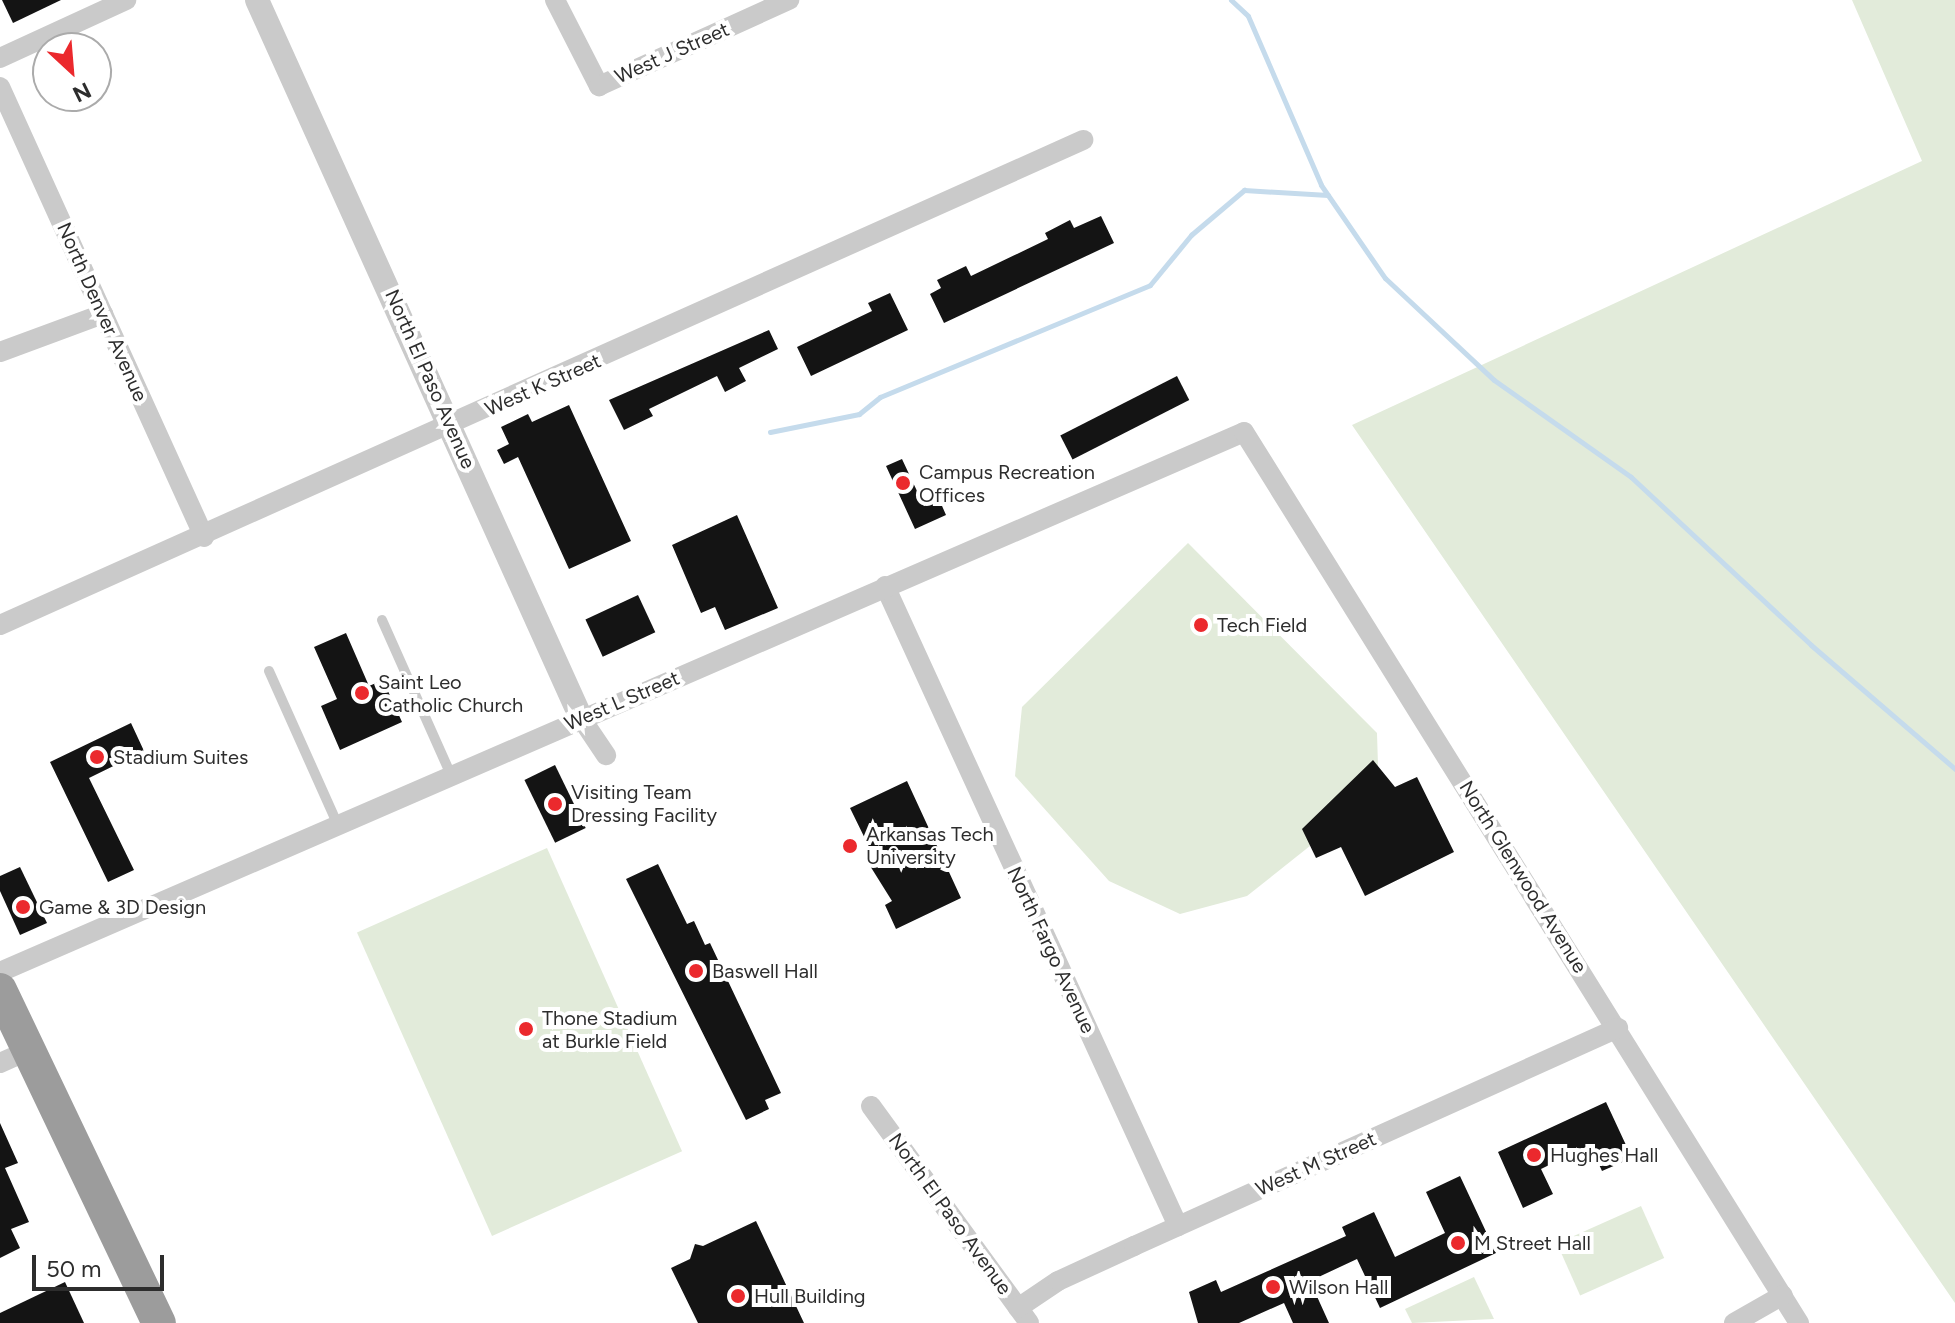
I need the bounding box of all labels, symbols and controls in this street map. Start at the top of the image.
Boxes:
street label: West J Street [611,17,733,89]
north arrow [32,32,112,112]
text: N [68,76,95,108]
street label: North Denver Avenue [52,219,152,405]
street label: North El Paso Avenue [380,286,480,472]
street label: West K Street [481,349,605,421]
place label: Campus Recreation Offices [919,460,1095,507]
marker: Campus Recreation Offices [894,474,912,492]
place label: Tech Field [1217,613,1307,637]
marker: Tech Field [1192,616,1210,634]
street label: West L Street [561,666,683,736]
place label: Saint Leo Catholic Church [378,670,523,717]
marker: Saint Leo Catholic Church [353,684,371,702]
place label: Stadium Suites [113,745,248,769]
marker: Stadium Suites [88,748,106,766]
street label: North Glenwood Avenue [1454,777,1592,977]
place label: Visiting Team Dressing Facility [571,780,717,827]
marker: Visiting Team Dressing Facility [546,795,564,813]
place label: Arkansas Tech University [866,822,994,869]
marker: Arkansas Tech University [841,837,859,855]
street label: North Fargo Avenue [1002,863,1100,1037]
place label: Game & 3D Design [39,895,206,919]
marker: Game & 3D Design [14,898,32,916]
place label: Baswell Hall [712,959,818,983]
marker: Baswell Hall [687,962,705,980]
place label: Thone Stadium at Burkle Field [542,1006,677,1053]
marker: Thone Stadium at Burkle Field [517,1020,535,1038]
street label: West M Street [1252,1127,1380,1201]
street label: North El Paso Avenue [883,1129,1017,1299]
place label: Hughes Hall [1550,1143,1658,1167]
marker: Hughes Hall [1525,1146,1543,1164]
place label: M Street Hall [1474,1231,1591,1255]
marker: M Street Hall [1449,1234,1467,1252]
scale bar [36,1239,168,1289]
text: 50 m [46,1254,102,1283]
place label: Wilson Hall [1289,1275,1388,1299]
marker: Wilson Hall [1264,1278,1282,1296]
place label: Hull Building [754,1284,866,1308]
marker: Hull Building [729,1287,747,1305]

